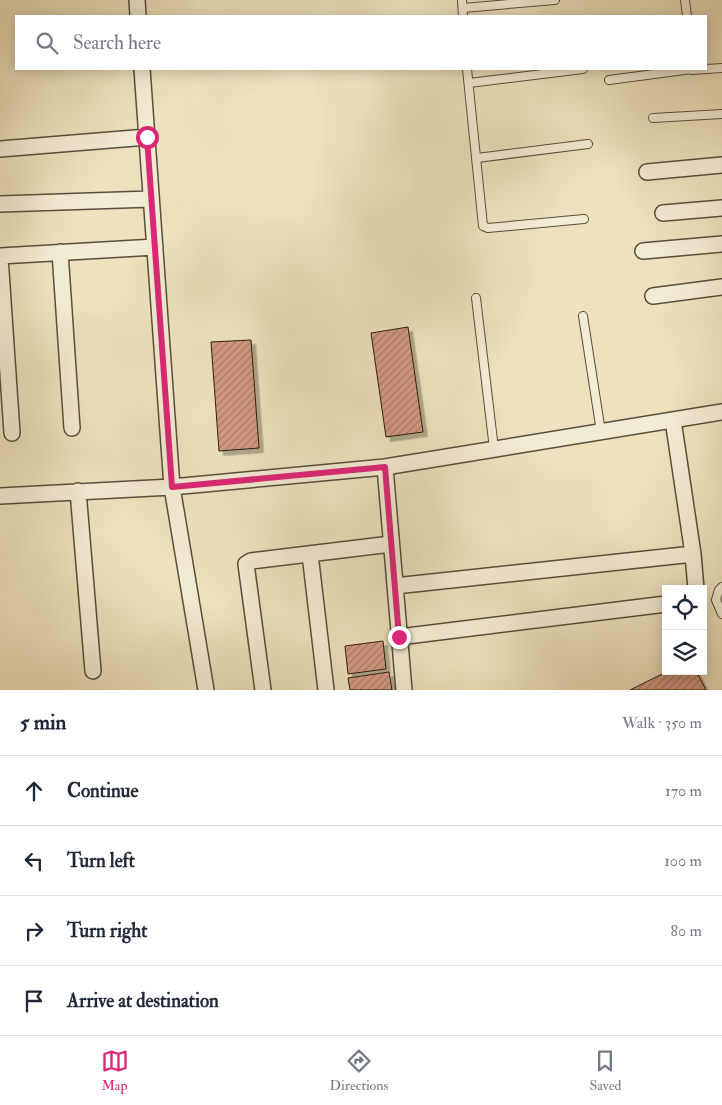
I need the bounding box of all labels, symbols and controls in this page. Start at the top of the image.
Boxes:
search box [15,15,707,70]
icon: search [33,29,61,57]
text: Search here [73,31,161,55]
route start [136,126,159,149]
map controls [662,585,707,675]
button: locate [662,585,707,630]
route end [388,626,411,649]
button: layers [662,630,707,675]
text: 5 min [20,709,66,736]
text: Walk · 350 m [622,713,702,733]
icon: ahead [20,777,48,805]
text: Continue [67,779,138,803]
text: 170 m [665,781,702,801]
icon: left [20,847,48,875]
text: Turn left [67,849,135,873]
text: 100 m [664,851,702,871]
icon: right [20,917,48,945]
text: Turn right [67,919,147,943]
text: 80 m [671,921,702,941]
icon: arrive [20,987,48,1015]
text: Arrive at destination [67,989,219,1013]
tab: Map [101,1047,129,1094]
tab: Directions [330,1047,388,1094]
tab: Saved [589,1047,621,1094]

